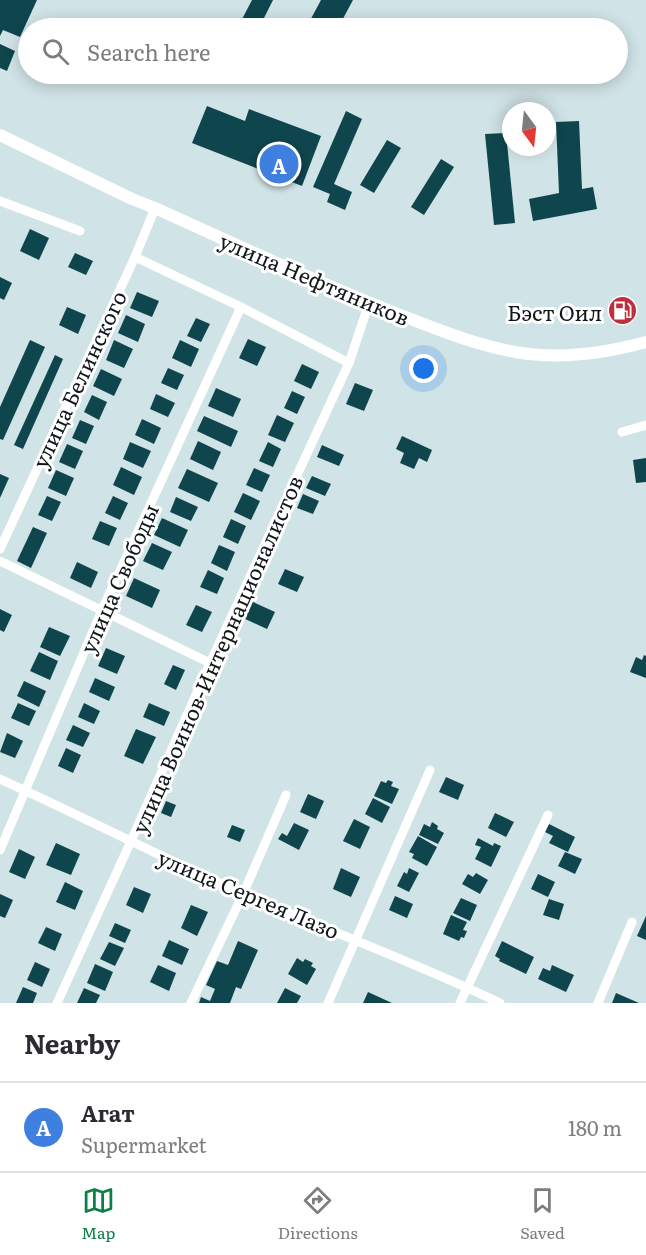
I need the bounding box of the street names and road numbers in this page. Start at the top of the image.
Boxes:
street label: улица Нефтяников [215,224,415,332]
street label: улица Белинского [23,285,133,473]
street label: улица Воинов-Интернационалистов [123,470,309,838]
street label: улица Свободы [71,498,165,658]
street label: улица Сергея Лазо [153,841,345,945]

